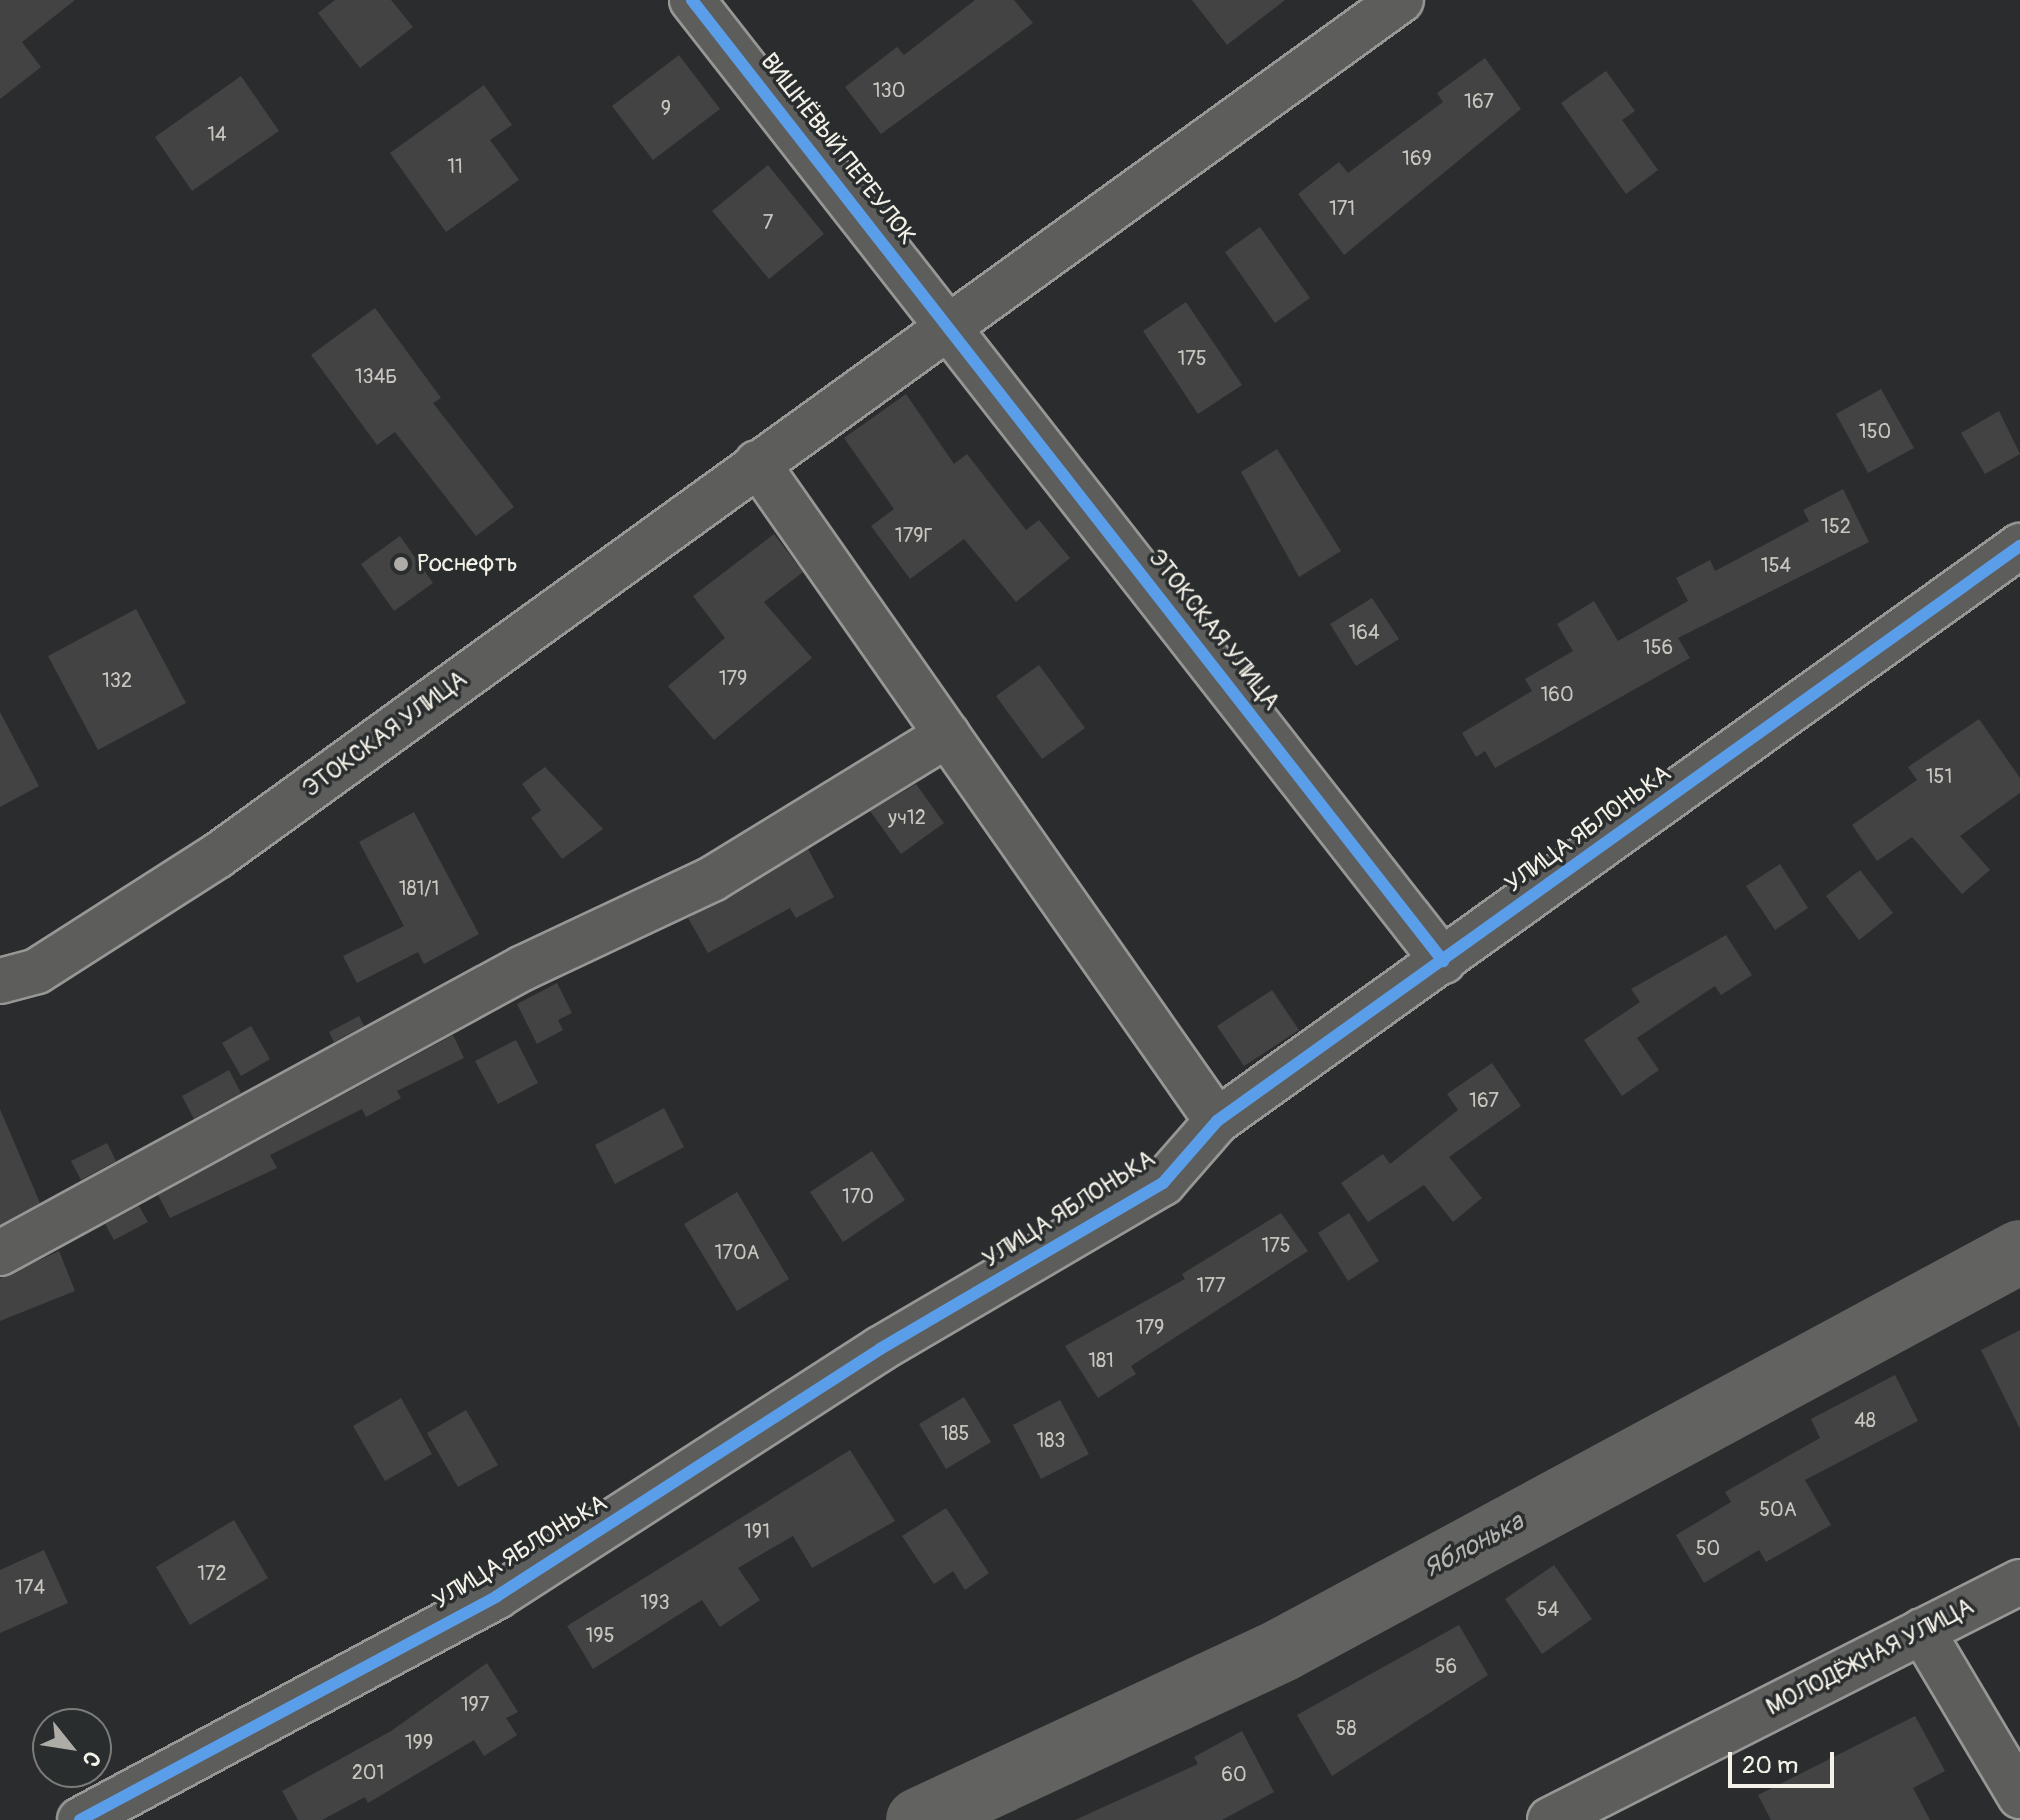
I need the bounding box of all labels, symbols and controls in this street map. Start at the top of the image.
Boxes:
street label: ВИШНЁВЫЙ ПЕРЕУЛОК [754,48,922,250]
house number: 130 [873,78,905,102]
house number: 167 [1464,89,1494,113]
house number: 9 [661,96,671,120]
house number: 14 [207,122,227,146]
house number: 169 [1402,146,1432,170]
house number: 11 [447,154,463,178]
house number: 171 [1329,196,1355,220]
house number: 7 [763,210,773,234]
house number: 175 [1177,346,1207,370]
house number: 134Б [355,364,397,388]
house number: 150 [1859,419,1891,443]
house number: 152 [1821,514,1851,538]
house number: 179Г [895,523,933,547]
street label: ЭТОКСКАЯ УЛИЦА [1142,544,1286,716]
place label: Роснефть [417,550,518,578]
house number: 154 [1761,553,1791,577]
marker: Роснефть [392,555,410,573]
house number: 164 [1348,620,1380,644]
house number: 156 [1643,635,1673,659]
street label: ЭТОКСКАЯ УЛИЦА [297,665,473,803]
house number: 179 [719,666,747,690]
house number: 132 [102,668,132,692]
house number: 160 [1540,682,1574,706]
street label: УЛИЦА ЯБЛОНЬКА [1499,759,1677,899]
house number: 151 [1926,764,1952,788]
house number: уч12 [888,805,926,829]
house number: 181/1 [399,876,439,900]
house number: 167 [1469,1088,1499,1112]
street label: УЛИЦА ЯБЛОНЬКА [977,1144,1161,1274]
house number: 170 [842,1184,874,1208]
house number: 175 [1261,1233,1291,1257]
house number: 170А [714,1240,760,1264]
house number: 177 [1197,1273,1225,1297]
house number: 179 [1136,1315,1164,1339]
house number: 181 [1088,1348,1114,1372]
house number: 48 [1854,1408,1876,1432]
house number: 185 [941,1421,969,1445]
house number: 183 [1036,1428,1066,1452]
street label: УЛИЦА ЯБЛОНЬКА [428,1489,612,1615]
house number: 50А [1759,1497,1797,1521]
water label: Яблонька [1419,1507,1529,1585]
house number: 191 [744,1519,770,1543]
house number: 50 [1696,1536,1720,1560]
house number: 172 [197,1561,227,1585]
house number: 174 [15,1575,45,1599]
house number: 193 [640,1590,670,1614]
street label: МОЛОДЁЖНАЯ УЛИЦА [1761,1592,1979,1722]
house number: 54 [1537,1597,1559,1621]
house number: 195 [586,1623,614,1647]
house number: 56 [1435,1654,1457,1678]
house number: 197 [461,1692,489,1716]
north arrow [32,1708,112,1788]
house number: 58 [1336,1716,1356,1740]
house number: 199 [405,1730,433,1754]
scale bar [1732,1736,1838,1786]
text: С [76,1746,107,1772]
text: 20 m [1742,1751,1798,1780]
house number: 201 [352,1760,384,1784]
house number: 60 [1221,1762,1247,1786]

